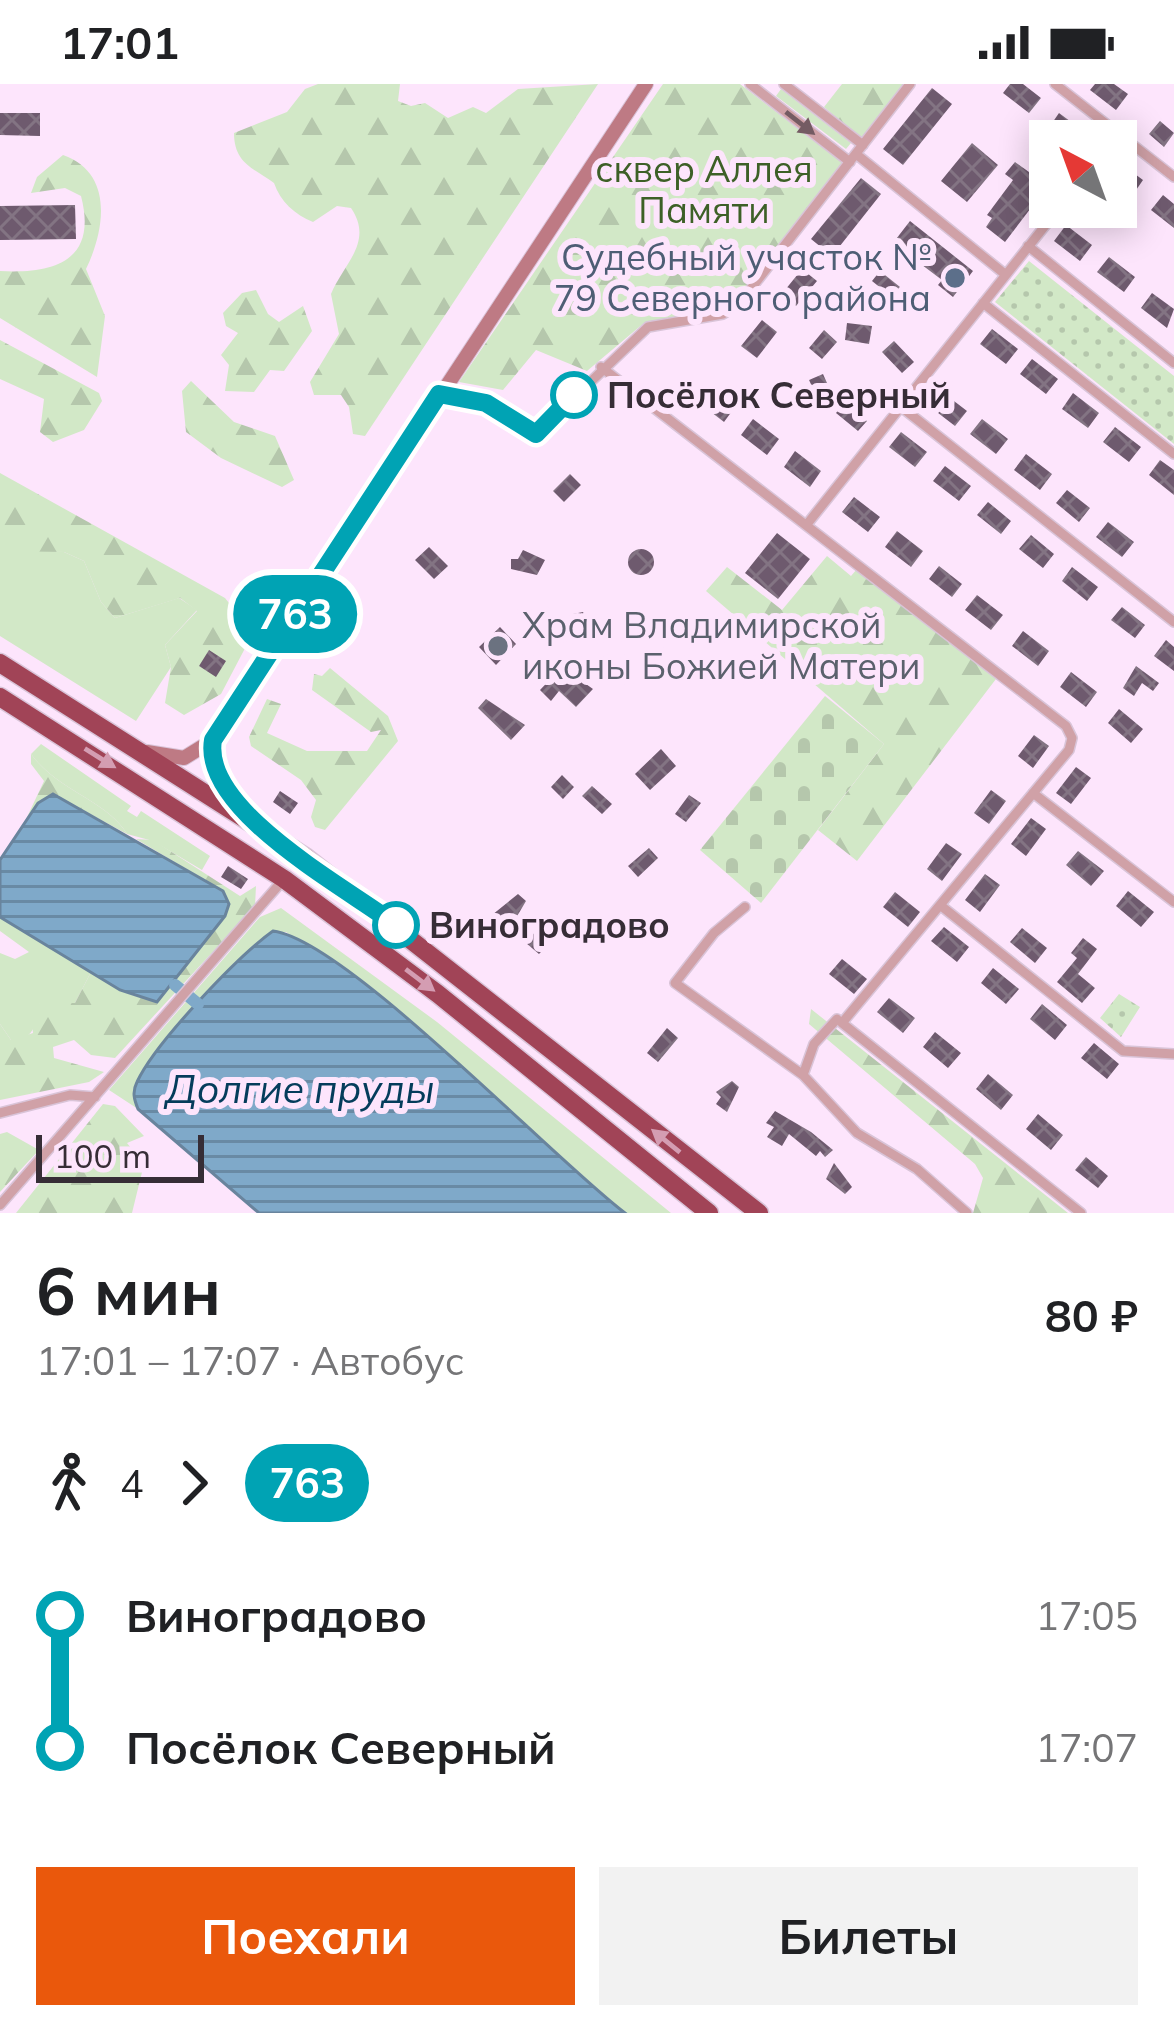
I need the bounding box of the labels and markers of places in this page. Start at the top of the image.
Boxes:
place label: Судебный участок № 79 Северного района [554,234,931,320]
marker: Судебный участок № 79 Северного района [942,265,968,291]
place label: Посёлок Северный [607,372,951,417]
marker: Посёлок Северный [552,373,596,417]
place label: Храм Владимирской иконы Божией Матери [522,602,920,688]
marker: Храм Владимирской иконы Божией Матери [485,633,511,659]
place label: Виноградово [429,902,670,947]
marker: Виноградово [374,903,418,947]

